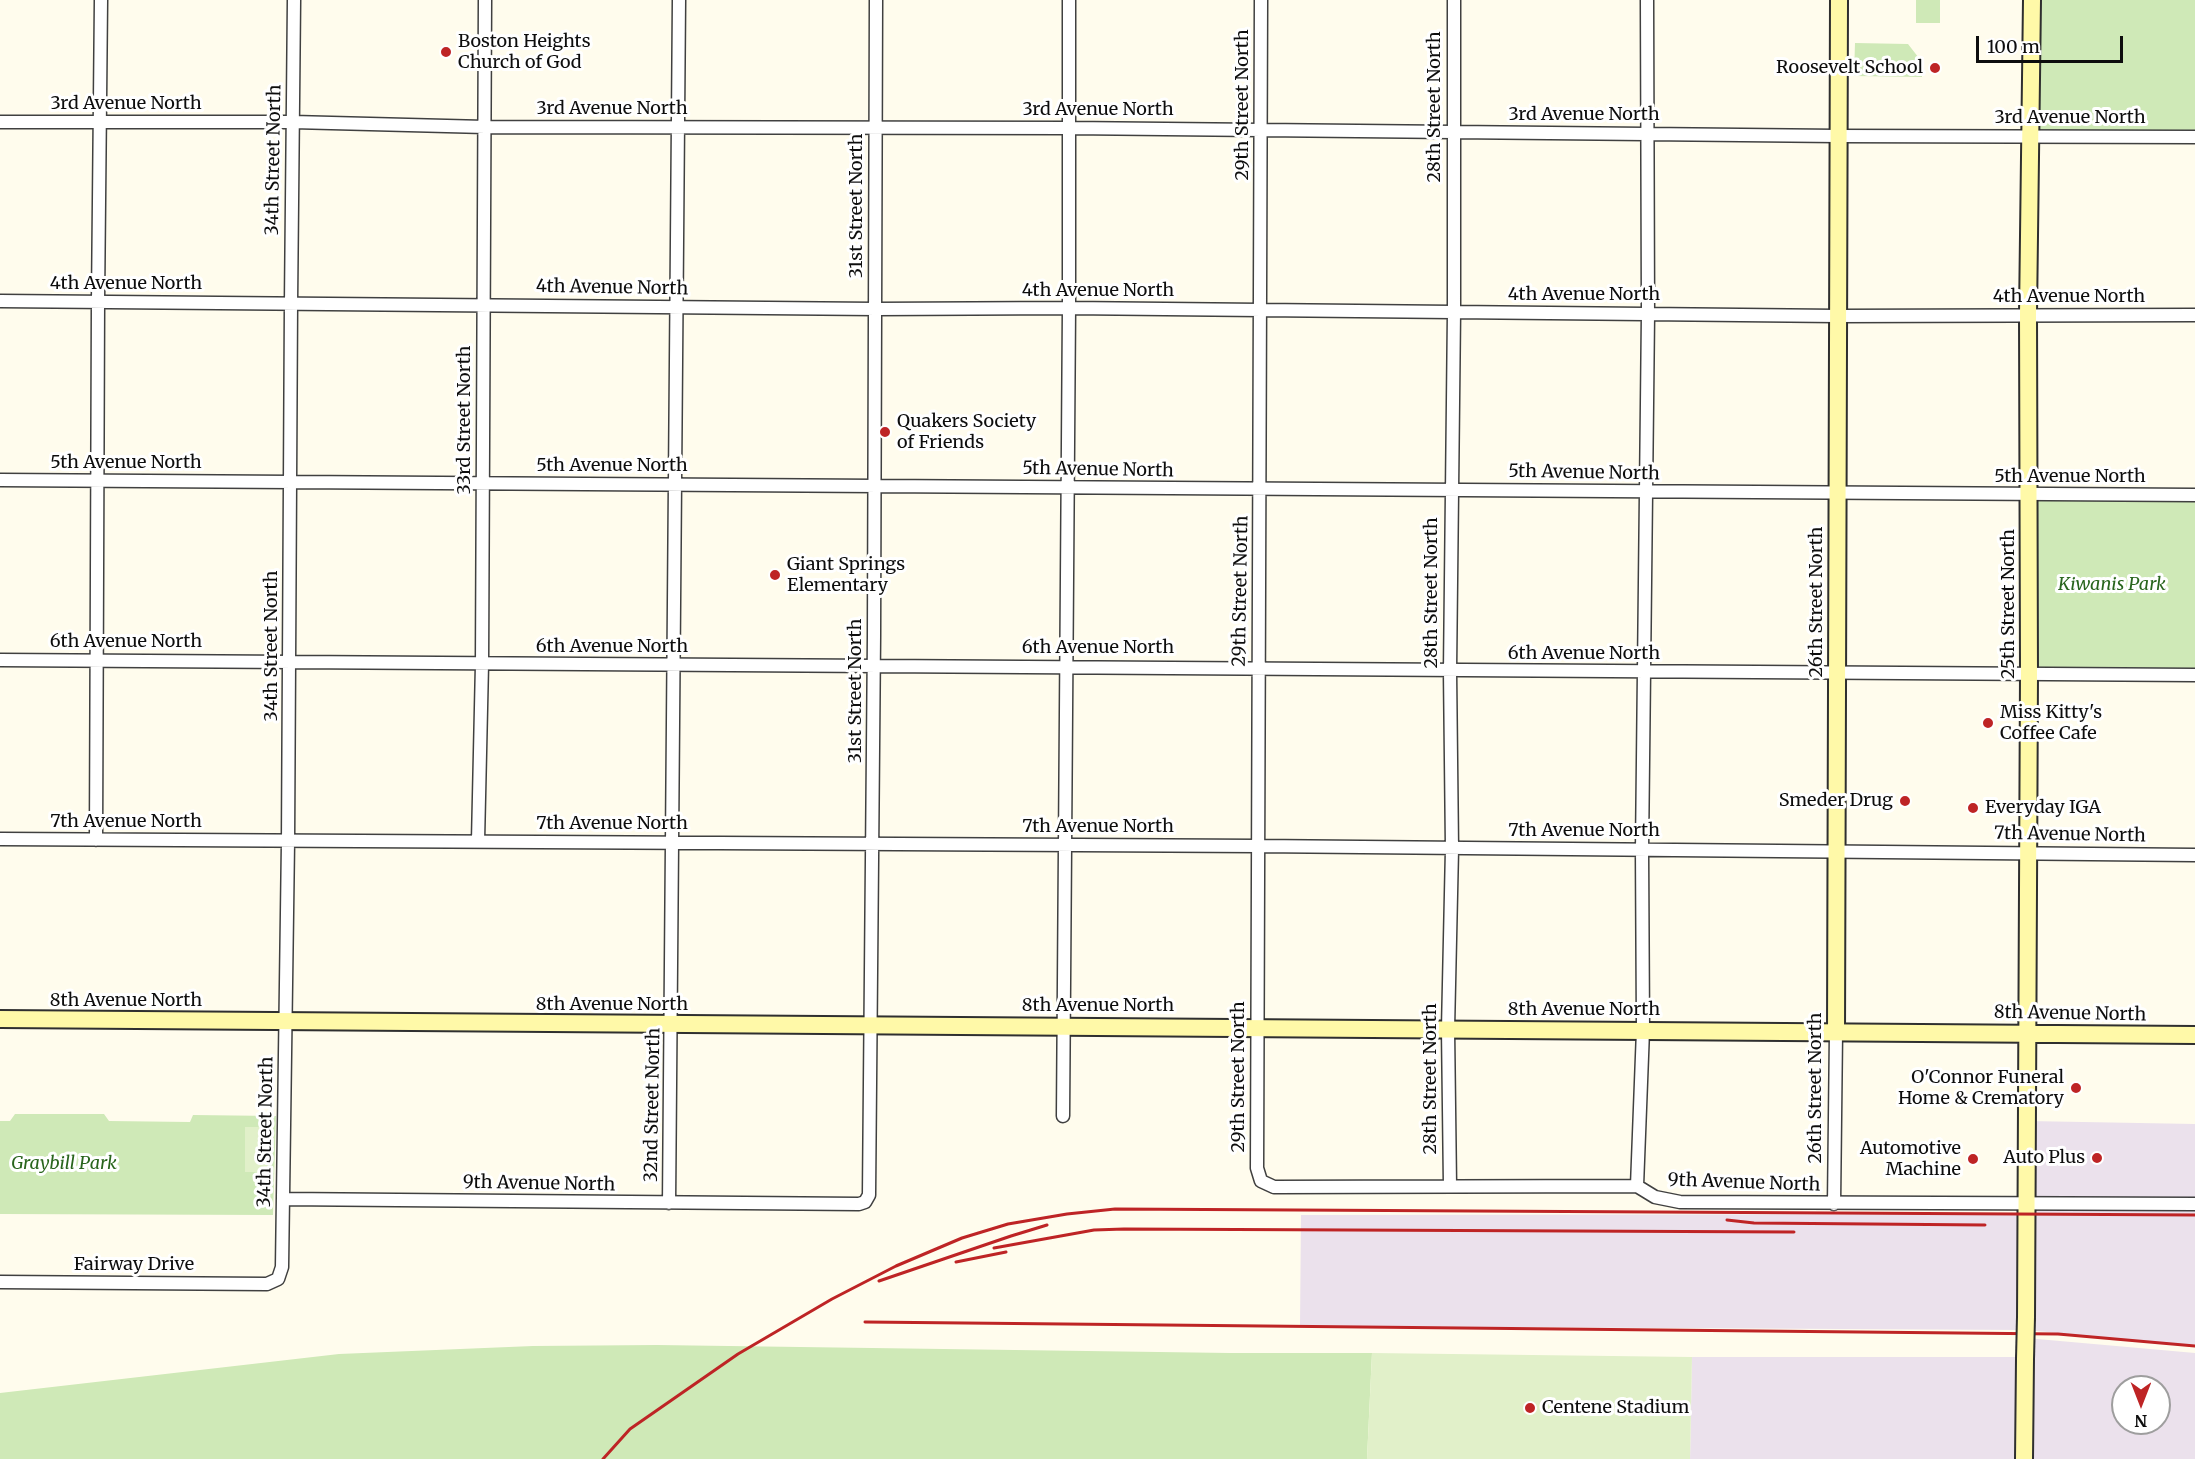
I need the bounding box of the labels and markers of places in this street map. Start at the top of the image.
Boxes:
place label: Boston Heights Church of God [458,31,591,74]
marker: Boston Heights Church of God [439,45,453,59]
place label: Roosevelt School [1776,57,1923,79]
marker: Roosevelt School [1928,61,1942,75]
place label: Quakers Society of Friends [897,411,1036,454]
marker: Quakers Society of Friends [878,425,892,439]
place label: Giant Springs Elementary [787,554,905,596]
marker: Giant Springs Elementary [768,568,782,582]
place label: Miss Kitty's Coffee Cafe [2000,702,2102,744]
marker: Miss Kitty's Coffee Cafe [1981,716,1995,730]
place label: Smeder Drug [1779,790,1893,812]
marker: Smeder Drug [1898,794,1912,808]
place label: Everyday IGA [1985,797,2101,819]
marker: Everyday IGA [1966,801,1980,815]
place label: O'Connor Funeral Home & Crematory [1898,1067,2064,1110]
marker: O'Connor Funeral Home & Crematory [2069,1081,2083,1095]
place label: Automotive Machine [1860,1138,1961,1180]
place label: Auto Plus [2003,1147,2085,1169]
marker: Auto Plus [2090,1151,2104,1165]
marker: Automotive Machine [1966,1152,1980,1166]
place label: Centene Stadium [1542,1397,1689,1419]
marker: Centene Stadium [1523,1401,1537,1415]

